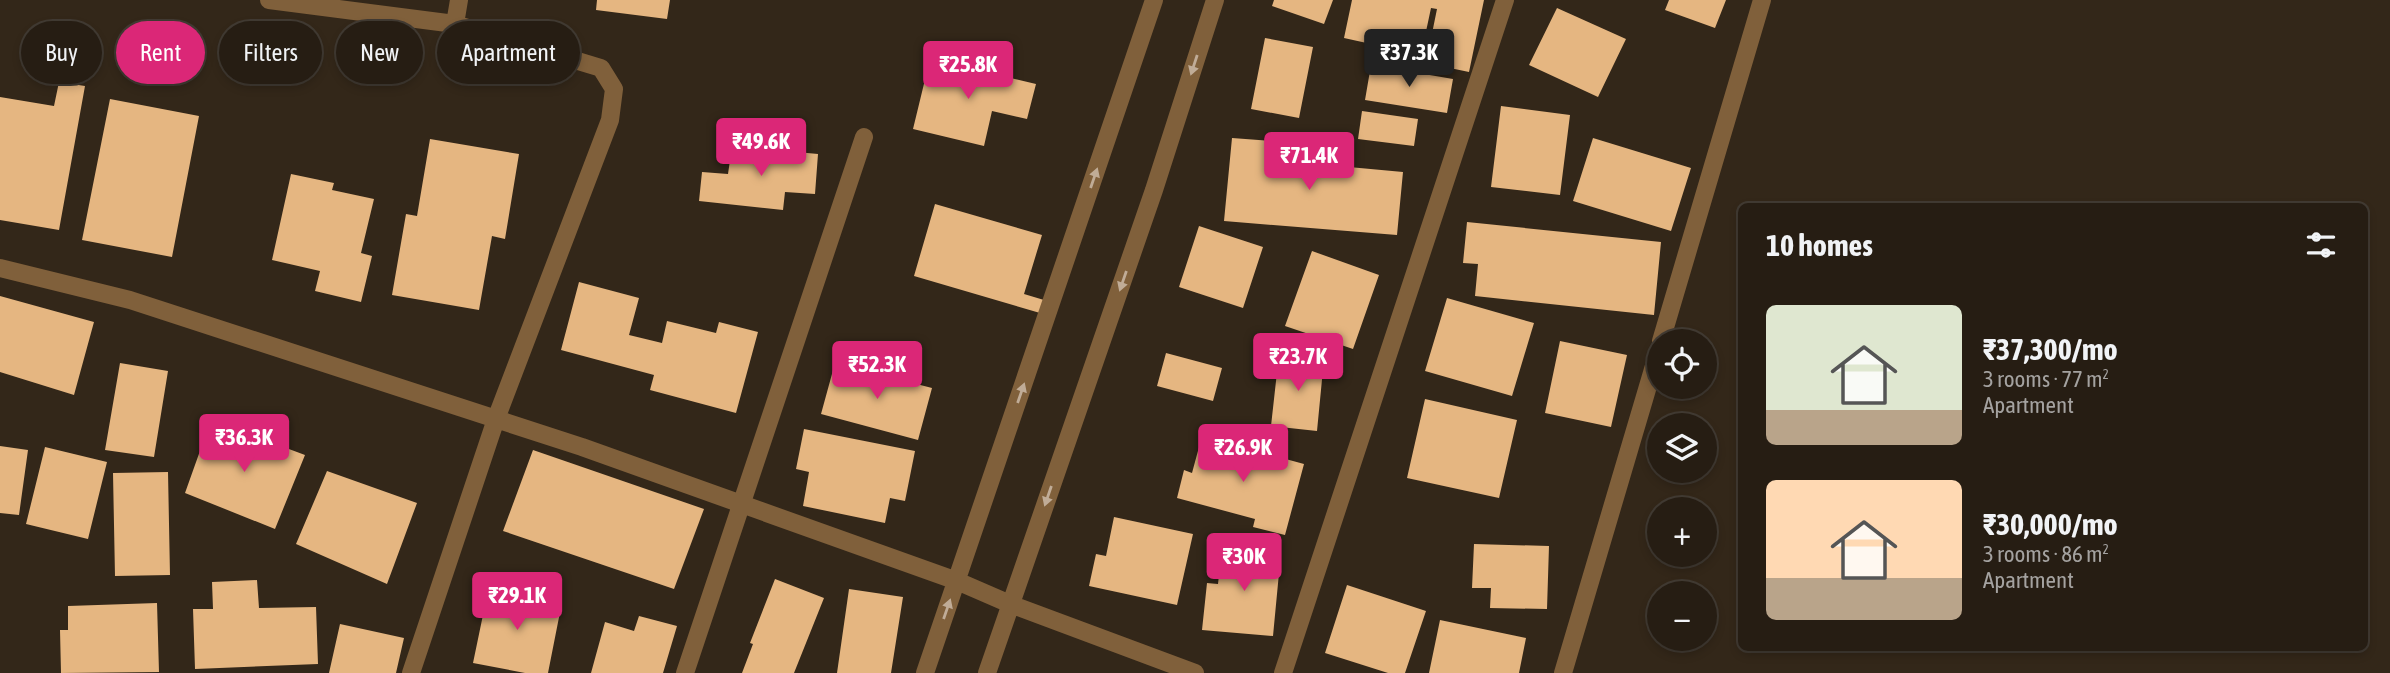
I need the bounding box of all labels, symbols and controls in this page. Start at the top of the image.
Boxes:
chip: Buy [21,21,102,84]
chip: Rent [116,21,205,84]
chip: Filters [219,21,322,84]
chip: New [336,21,423,84]
chip: Apartment [437,21,580,84]
pin: ₹37.3K [1352,29,1466,89]
text: ₹37.3K [1380,39,1438,65]
pin: ₹25.8K [911,42,1025,101]
text: ₹25.8K [939,51,997,77]
one-way arrow [1188,55,1199,76]
pin: ₹49.6K [704,118,818,178]
text: ₹49.6K [732,128,790,154]
pin: ₹71.4K [1252,132,1366,192]
text: ₹71.4K [1280,142,1338,168]
one-way arrow [1089,167,1100,188]
icon: filters [2302,226,2340,264]
text: 10 homes [1766,228,1873,262]
one-way arrow [1117,271,1128,292]
map controls [1647,329,1717,651]
button: locate [1647,329,1717,399]
text: ₹37,300/mo [1983,332,2118,366]
icon: home [1822,333,1906,417]
pin: ₹23.7K [1241,334,1355,393]
pin: ₹52.3K [820,342,934,401]
text: ₹23.7K [1269,343,1327,369]
text: ₹52.3K [848,351,906,377]
text: 3 rooms · 77 m² [1983,366,2109,392]
one-way arrow [1016,383,1027,404]
text: Apartment [1983,392,2074,418]
button: layers [1647,413,1717,483]
pin: ₹36.3K [187,414,301,474]
text: ₹36.3K [215,424,273,450]
pin: ₹26.9K [1186,424,1300,484]
text: ₹26.9K [1214,434,1272,460]
one-way arrow [1042,486,1053,507]
button: + [1647,497,1717,567]
text: ₹30,000/mo [1983,507,2118,541]
icon: home [1822,508,1906,592]
pin: ₹30K [1203,534,1285,593]
text: 3 rooms · 86 m² [1983,541,2109,567]
text: ₹30K [1223,543,1265,569]
text: Apartment [1983,567,2074,593]
pin: ₹29.1K [460,572,574,632]
button: − [1647,581,1717,651]
text: ₹29.1K [488,582,546,608]
one-way arrow [942,598,953,619]

